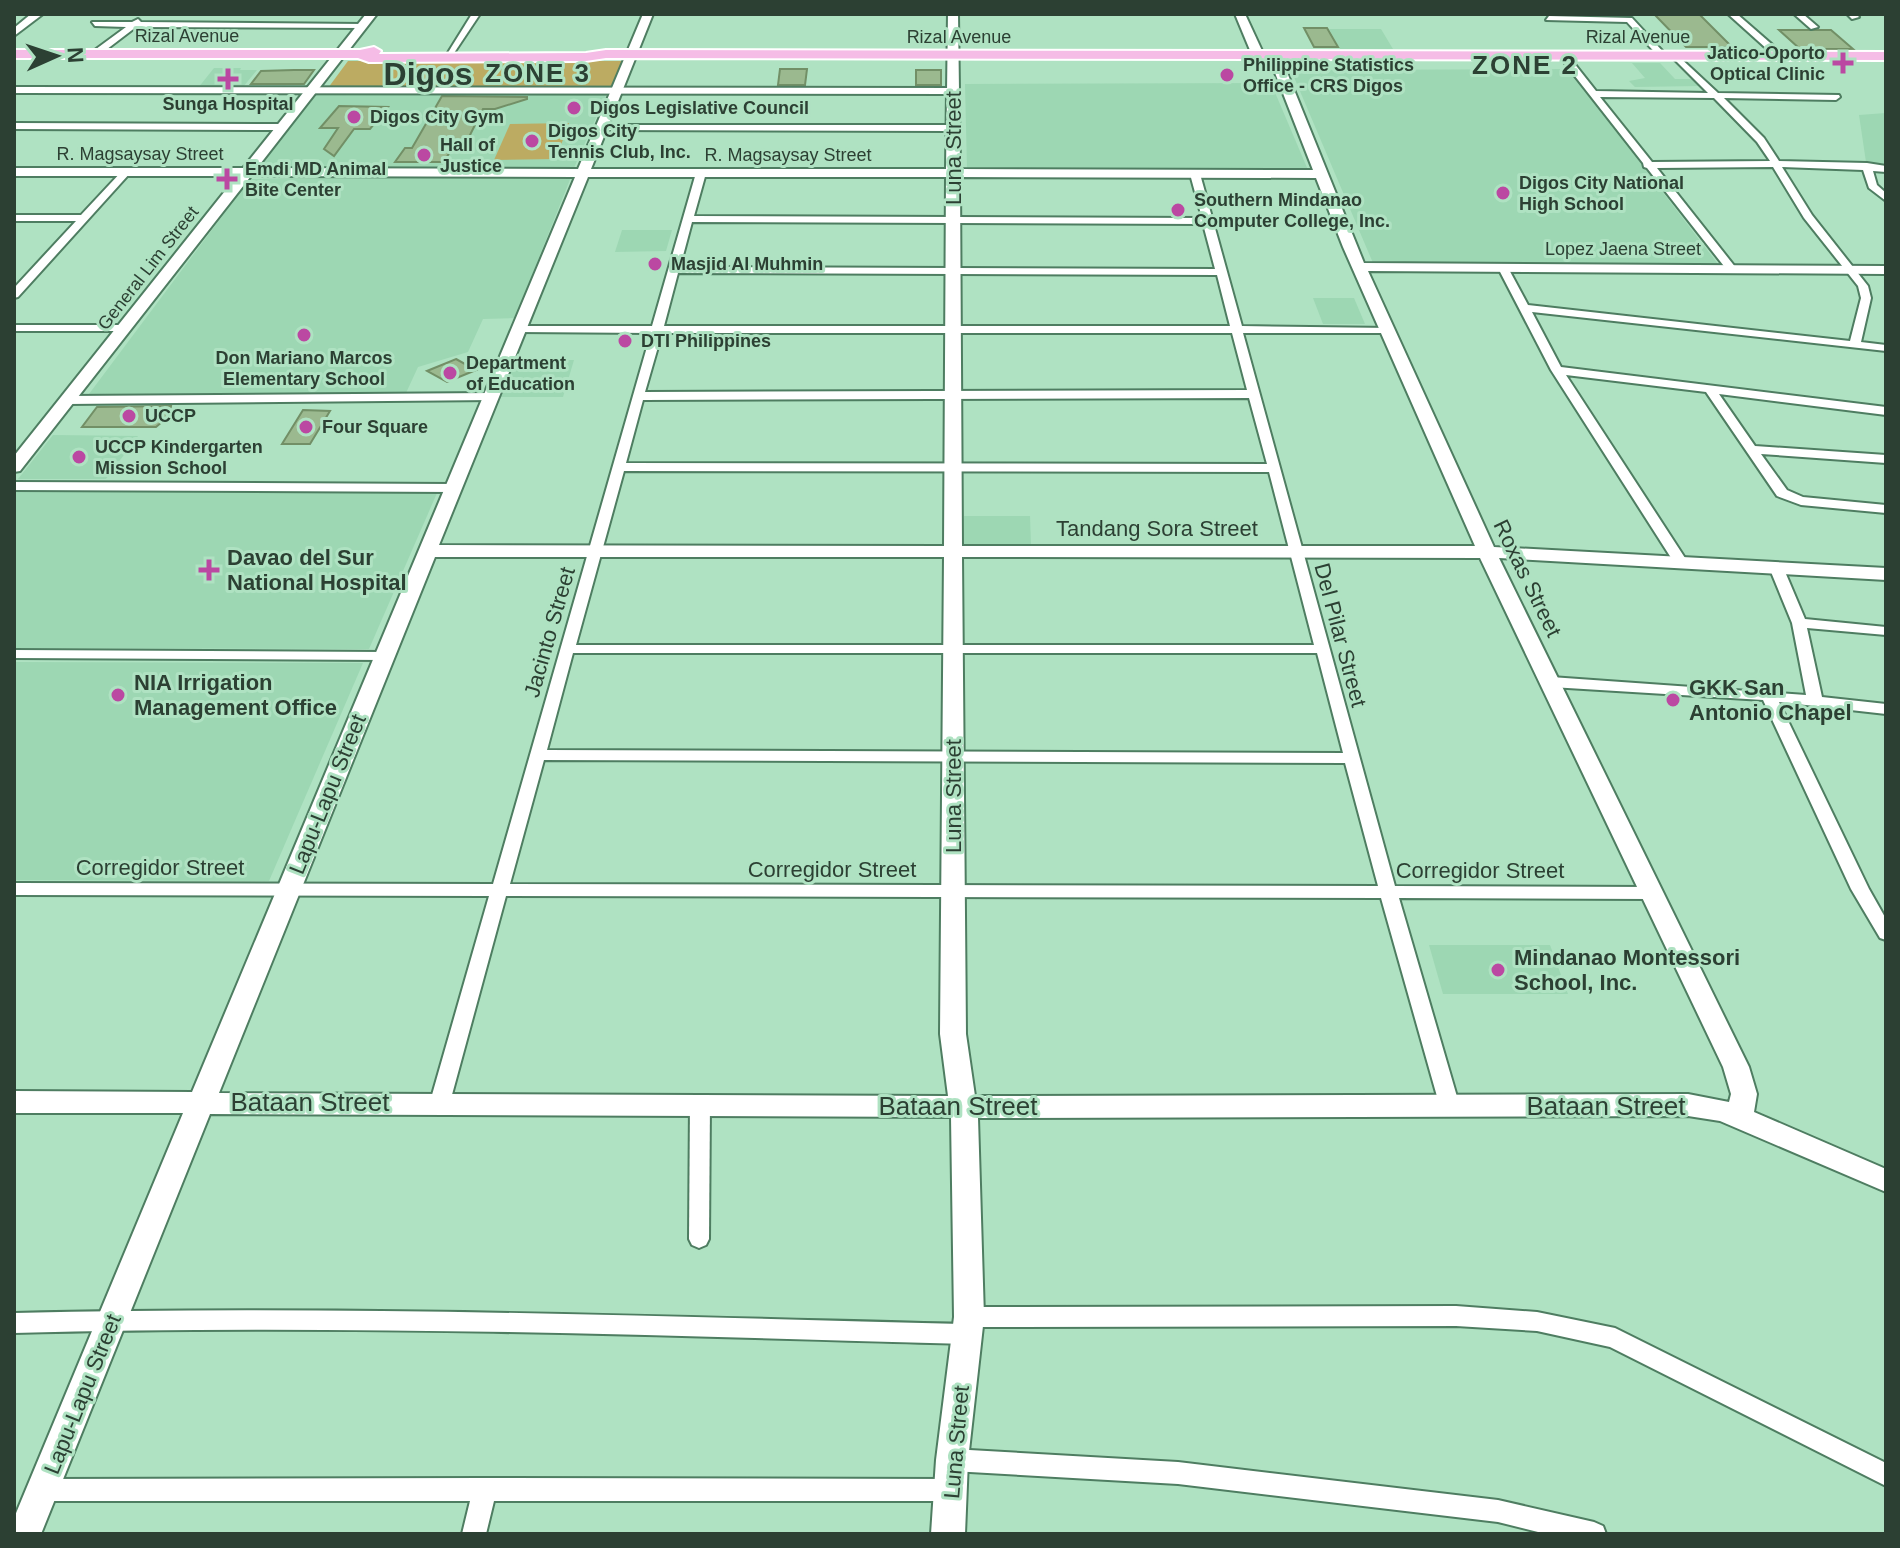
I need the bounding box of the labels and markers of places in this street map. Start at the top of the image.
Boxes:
place label: Jatico-Oporto Optical Clinic [1707,43,1825,84]
marker: Jatico-Oporto Optical Clinic [1832,52,1854,74]
place label: Philippine Statistics Office - CRS Digos [1243,55,1414,96]
marker: Philippine Statistics Office - CRS Digos [1218,66,1236,84]
marker: Sunga Hospital [217,68,239,90]
place label: Sunga Hospital [162,94,294,114]
place label: Digos Legislative Council [590,98,809,118]
marker: Digos Legislative Council [565,99,583,117]
place label: Digos City Gym [370,107,504,127]
marker: Digos City Gym [345,108,363,126]
place label: Digos City Tennis Club, Inc. [548,121,691,162]
marker: Digos City Tennis Club, Inc. [523,132,541,150]
place label: Hall of Justice [440,135,502,176]
marker: Hall of Justice [415,146,433,164]
place label: Emdi MD Animal Bite Center [245,159,386,200]
marker: Emdi MD Animal Bite Center [216,168,238,190]
place label: Digos City National High School [1519,173,1684,214]
marker: Digos City National High School [1494,184,1512,202]
place label: Southern Mindanao Computer College, Inc. [1194,190,1390,231]
marker: Southern Mindanao Computer College, Inc. [1169,201,1187,219]
place label: Masjid Al Muhmin [671,254,823,274]
marker: Masjid Al Muhmin [646,255,664,273]
marker: Don Mariano Marcos Elementary School [295,326,313,344]
place label: DTI Philippines [641,331,771,351]
marker: DTI Philippines [616,332,634,350]
place label: Don Mariano Marcos Elementary School [215,348,393,389]
place label: Department of Education [466,353,575,394]
marker: Department of Education [441,364,459,382]
place label: UCCP [145,406,196,426]
marker: UCCP [120,407,138,425]
place label: Four Square [322,417,428,437]
marker: Four Square [297,418,315,436]
place label: UCCP Kindergarten Mission School [95,437,263,478]
marker: UCCP Kindergarten Mission School [70,448,88,466]
place label: Davao del Sur National Hospital [227,545,407,595]
marker: Davao del Sur National Hospital [198,559,220,581]
place label: NIA Irrigation Management Office [134,670,337,720]
place label: GKK San Antonio Chapel [1689,675,1852,725]
marker: NIA Irrigation Management Office [109,686,127,704]
marker: GKK San Antonio Chapel [1664,691,1682,709]
place label: Mindanao Montessori School, Inc. [1514,945,1740,995]
marker: Mindanao Montessori School, Inc. [1489,961,1507,979]

